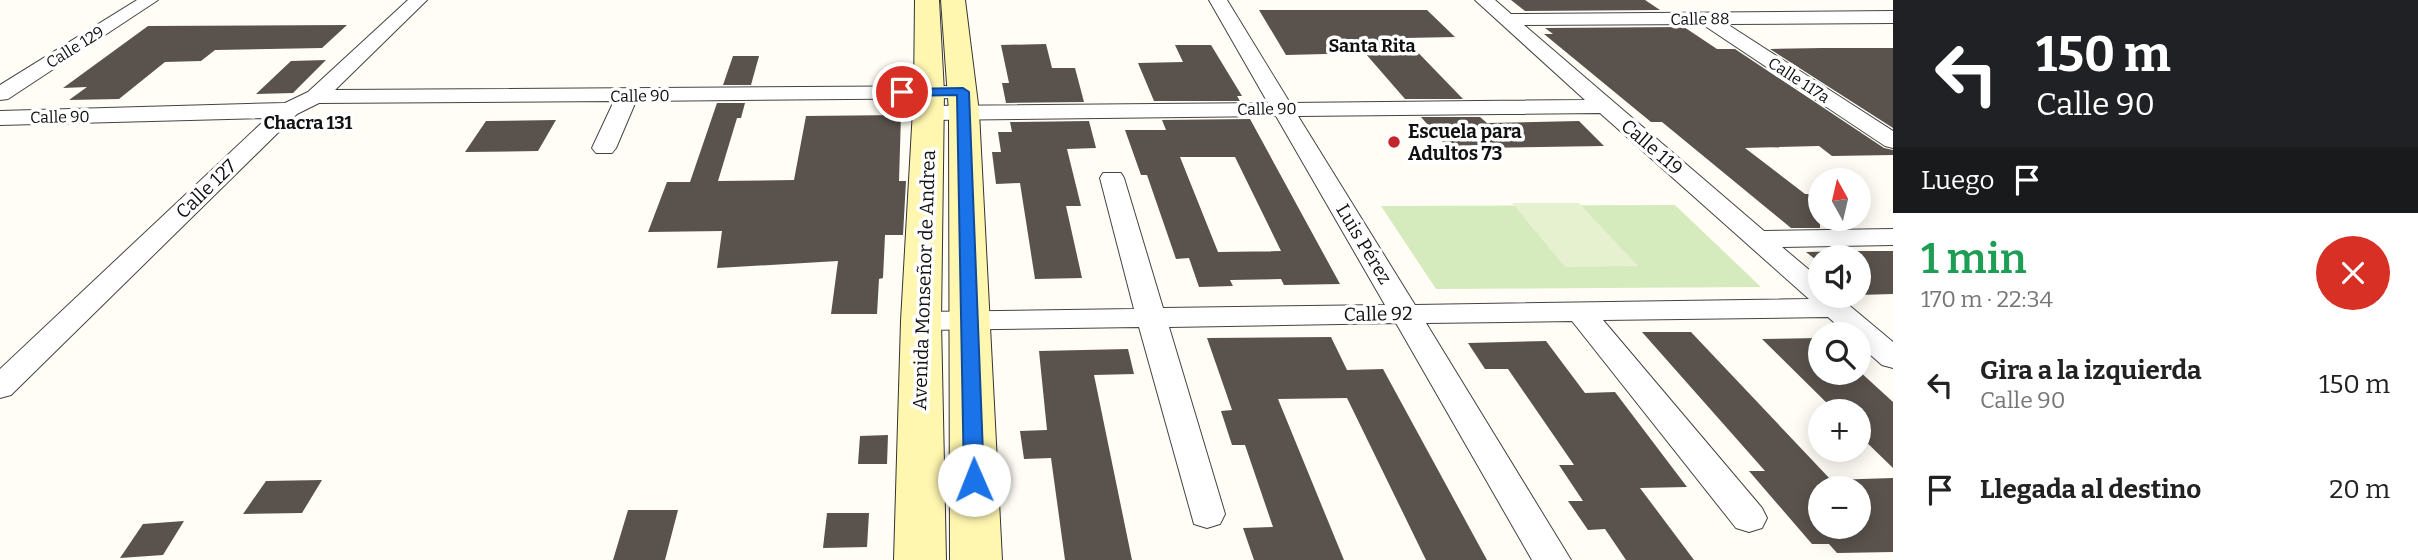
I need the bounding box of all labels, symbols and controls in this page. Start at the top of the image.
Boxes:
street label: Calle 88 [1670,9,1730,29]
street label: Calle 129 [43,22,107,72]
text: 150 m [2036,25,2171,84]
icon: left [1921,28,2012,119]
district label: Santa Rita [1328,35,1416,57]
street label: Calle 117a [1765,53,1834,107]
pin [872,62,932,122]
icon: arrive [883,73,921,111]
text: Calle 90 [2036,85,2155,123]
street label: Calle 90 [610,86,670,106]
street label: Calle 90 [1237,99,1297,119]
street label: Calle 90 [30,107,90,127]
district label: Chacra 131 [264,112,353,134]
street label: Calle 119 [1617,114,1687,180]
place label: Escuela para Adultos 73 [1408,120,1522,165]
marker: Escuela para Adultos 73 [1386,134,1402,150]
street label: Avenida Monseñor de Andrea [908,149,940,410]
street label: Calle 127 [171,154,241,223]
icon: arrive [2008,161,2046,199]
text: Luego [1921,165,1994,196]
north arrow [1808,168,1871,231]
map controls [1808,168,1871,539]
street label: Luis Pérez [1331,200,1397,288]
text: 1 min [1921,234,2027,284]
button: close [2316,236,2390,310]
button: sound [1808,245,1871,308]
text: 170 m · 22:34 [1921,285,2053,313]
street label: Calle 92 [1343,302,1413,326]
button: search [1808,322,1871,385]
text: Gira a la izquierda [1980,355,2202,386]
icon: left [1921,366,1959,404]
text: 150 m [2319,369,2390,400]
text: Calle 90 [1980,386,2066,414]
button: + [1808,399,1871,462]
position arrow [937,443,1011,517]
icon: arrive [1921,471,1959,509]
text: Llegada al destino [1980,474,2201,505]
text: 20 m [2329,474,2390,505]
button: − [1808,476,1871,539]

